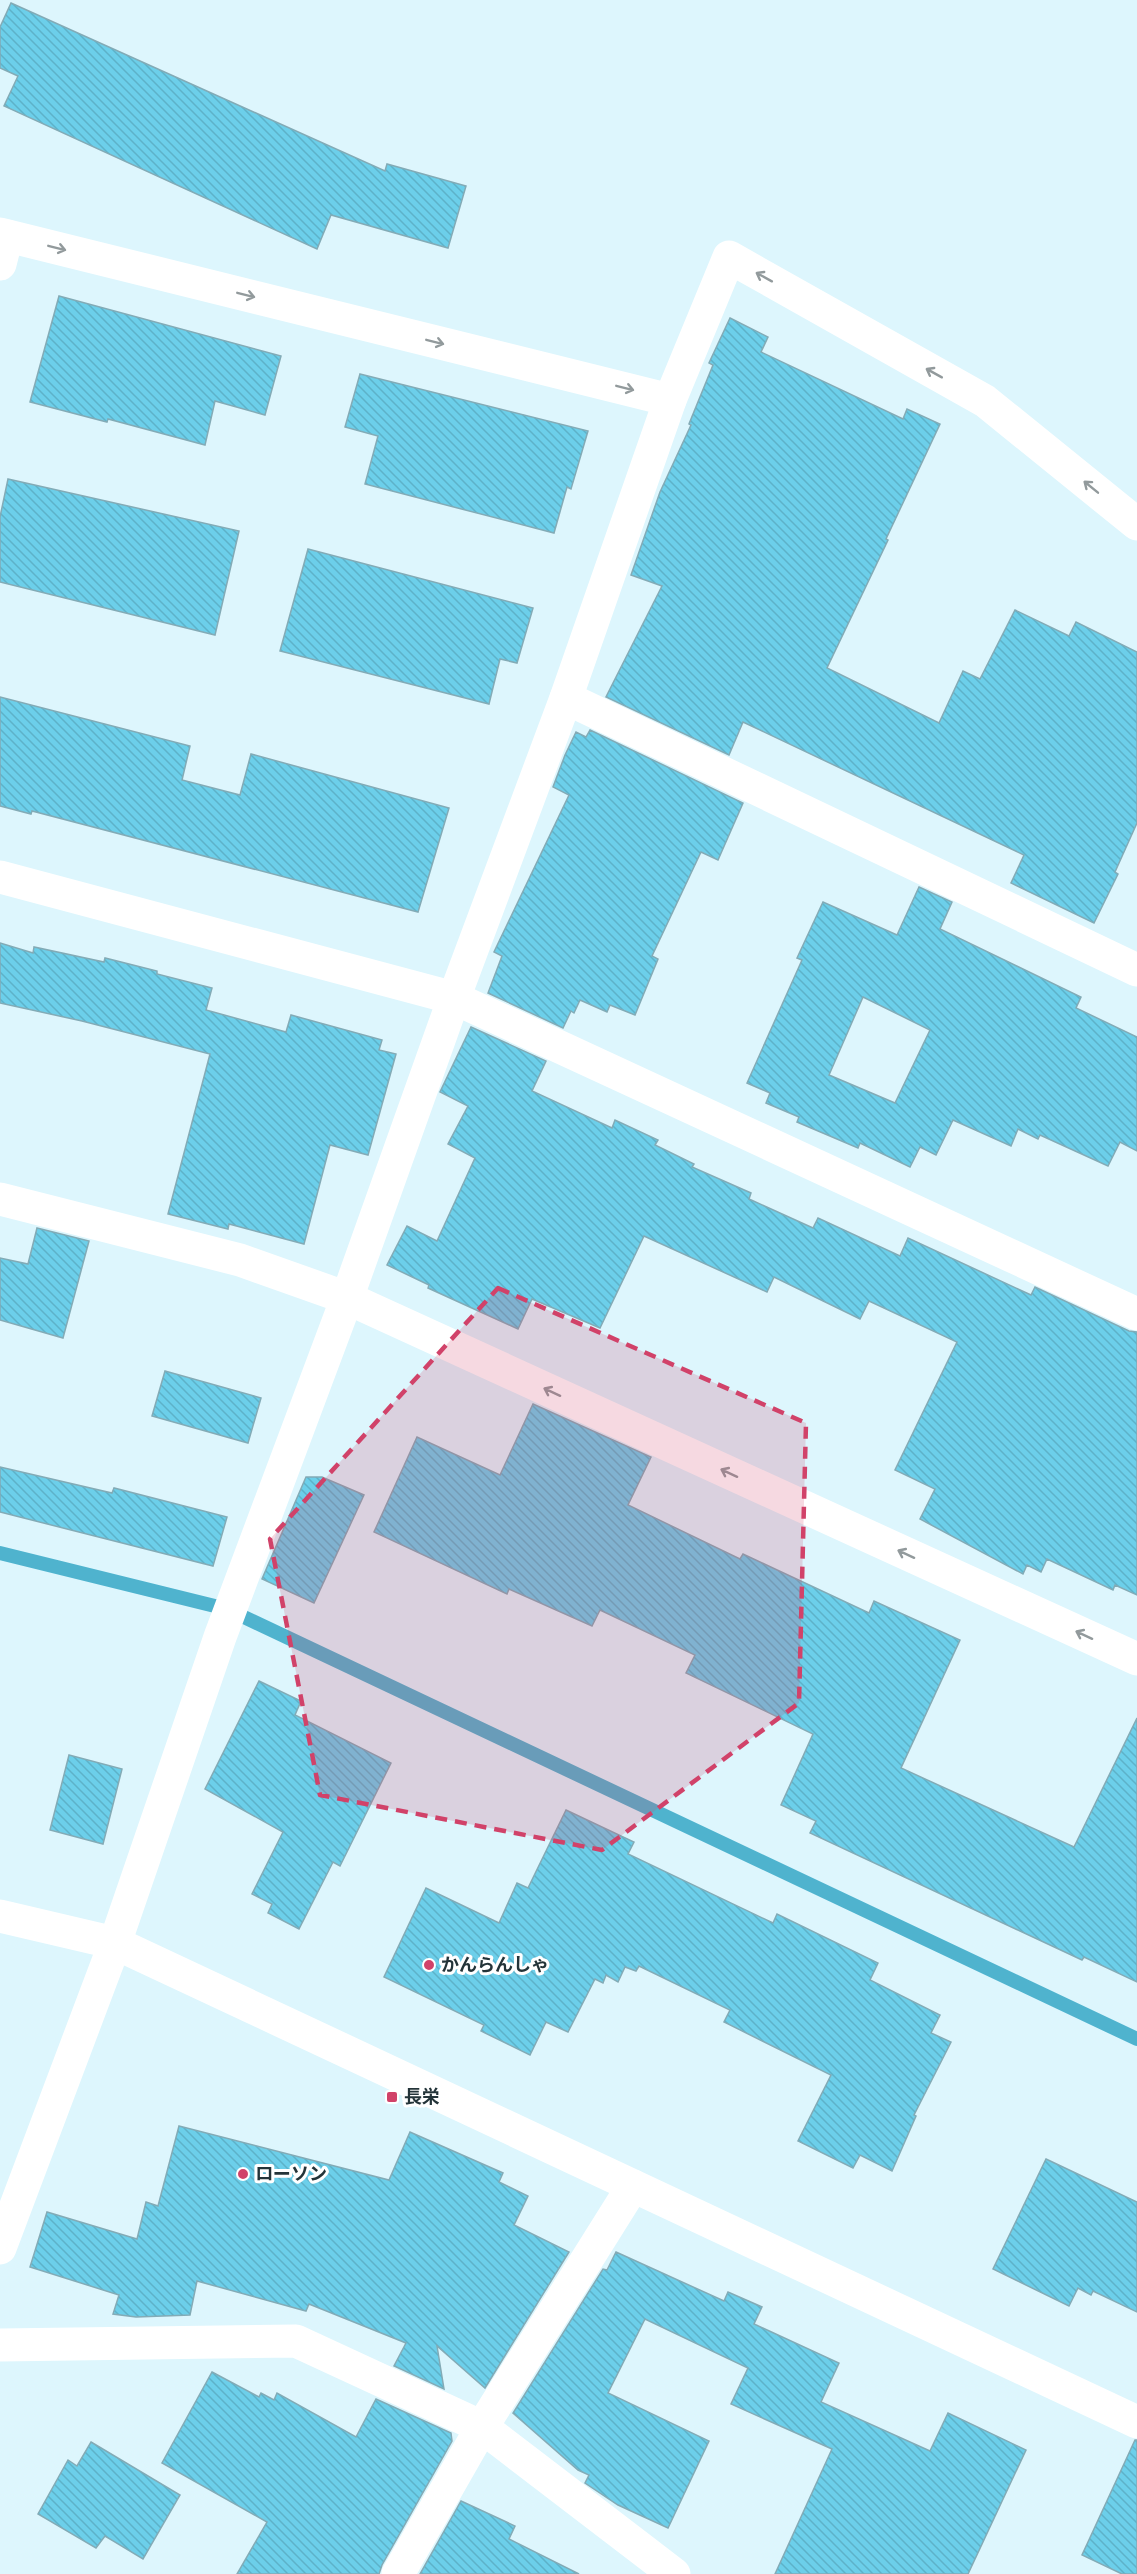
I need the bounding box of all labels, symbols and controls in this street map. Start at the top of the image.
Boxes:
one-way arrow [47,243,66,255]
one-way arrow [756,271,774,282]
one-way arrow [236,290,255,302]
one-way arrow [426,336,445,348]
one-way arrow [926,366,943,378]
one-way arrow [615,383,634,395]
one-way arrow [1084,481,1100,494]
one-way arrow [543,1385,561,1397]
one-way arrow [721,1466,739,1478]
one-way arrow [898,1547,916,1559]
one-way arrow [1075,1629,1093,1640]
place label: かんらんしゃ [441,1954,549,1975]
marker: かんらんしゃ [422,1958,436,1972]
place label: 長栄 [404,2086,440,2107]
marker: 長栄 [385,2090,399,2104]
place label: ローソン [255,2163,327,2184]
marker: ローソン [236,2167,250,2181]

